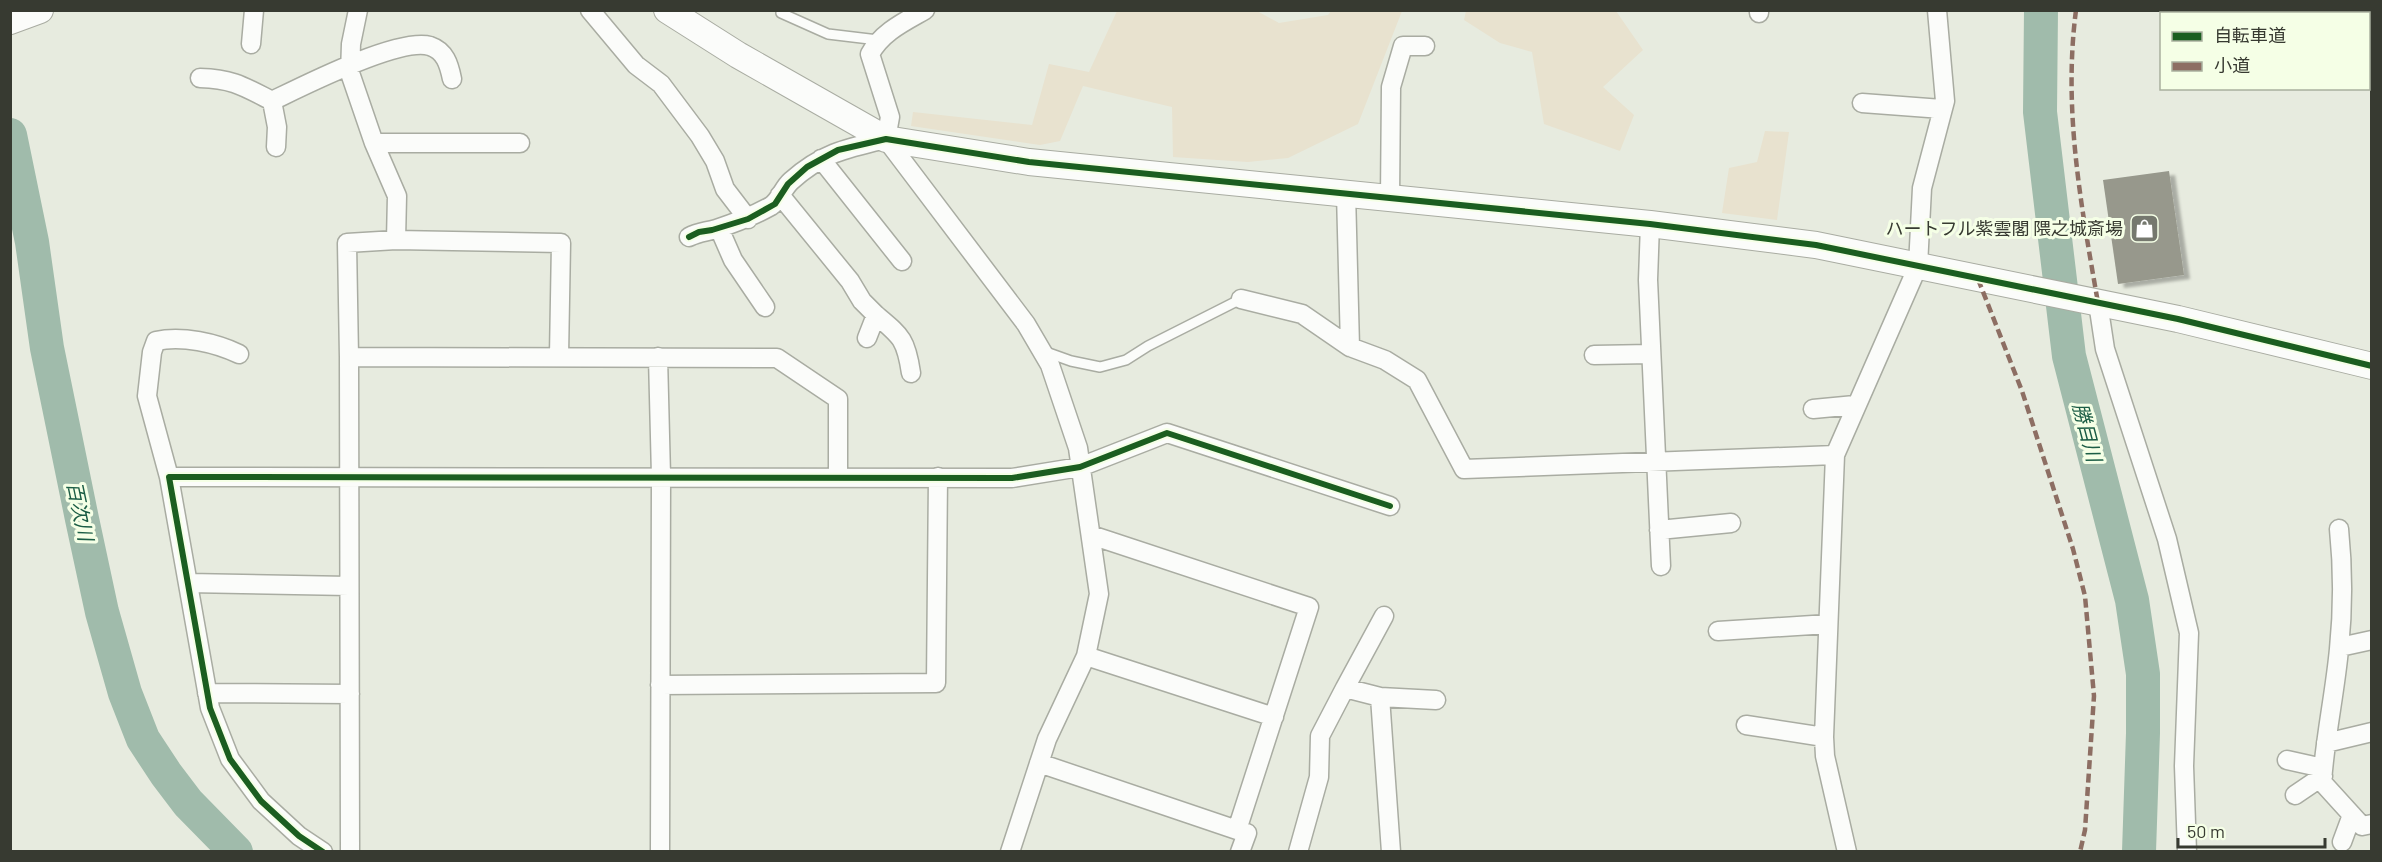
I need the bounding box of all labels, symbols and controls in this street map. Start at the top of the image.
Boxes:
legend [2160,12,2370,90]
text: 自転車道 [2214,24,2286,46]
text: 小道 [2214,54,2250,76]
shop icon: ハートフル紫雲閣 隈之城斎場 [2128,212,2160,244]
place label: ハートフル紫雲閣 隈之城斎場 [1885,217,2123,239]
water label: 勝目川 [2069,400,2108,466]
water label: 百次川 [63,479,99,545]
scale bar [2178,811,2325,849]
text: 50 m [2187,820,2225,842]

